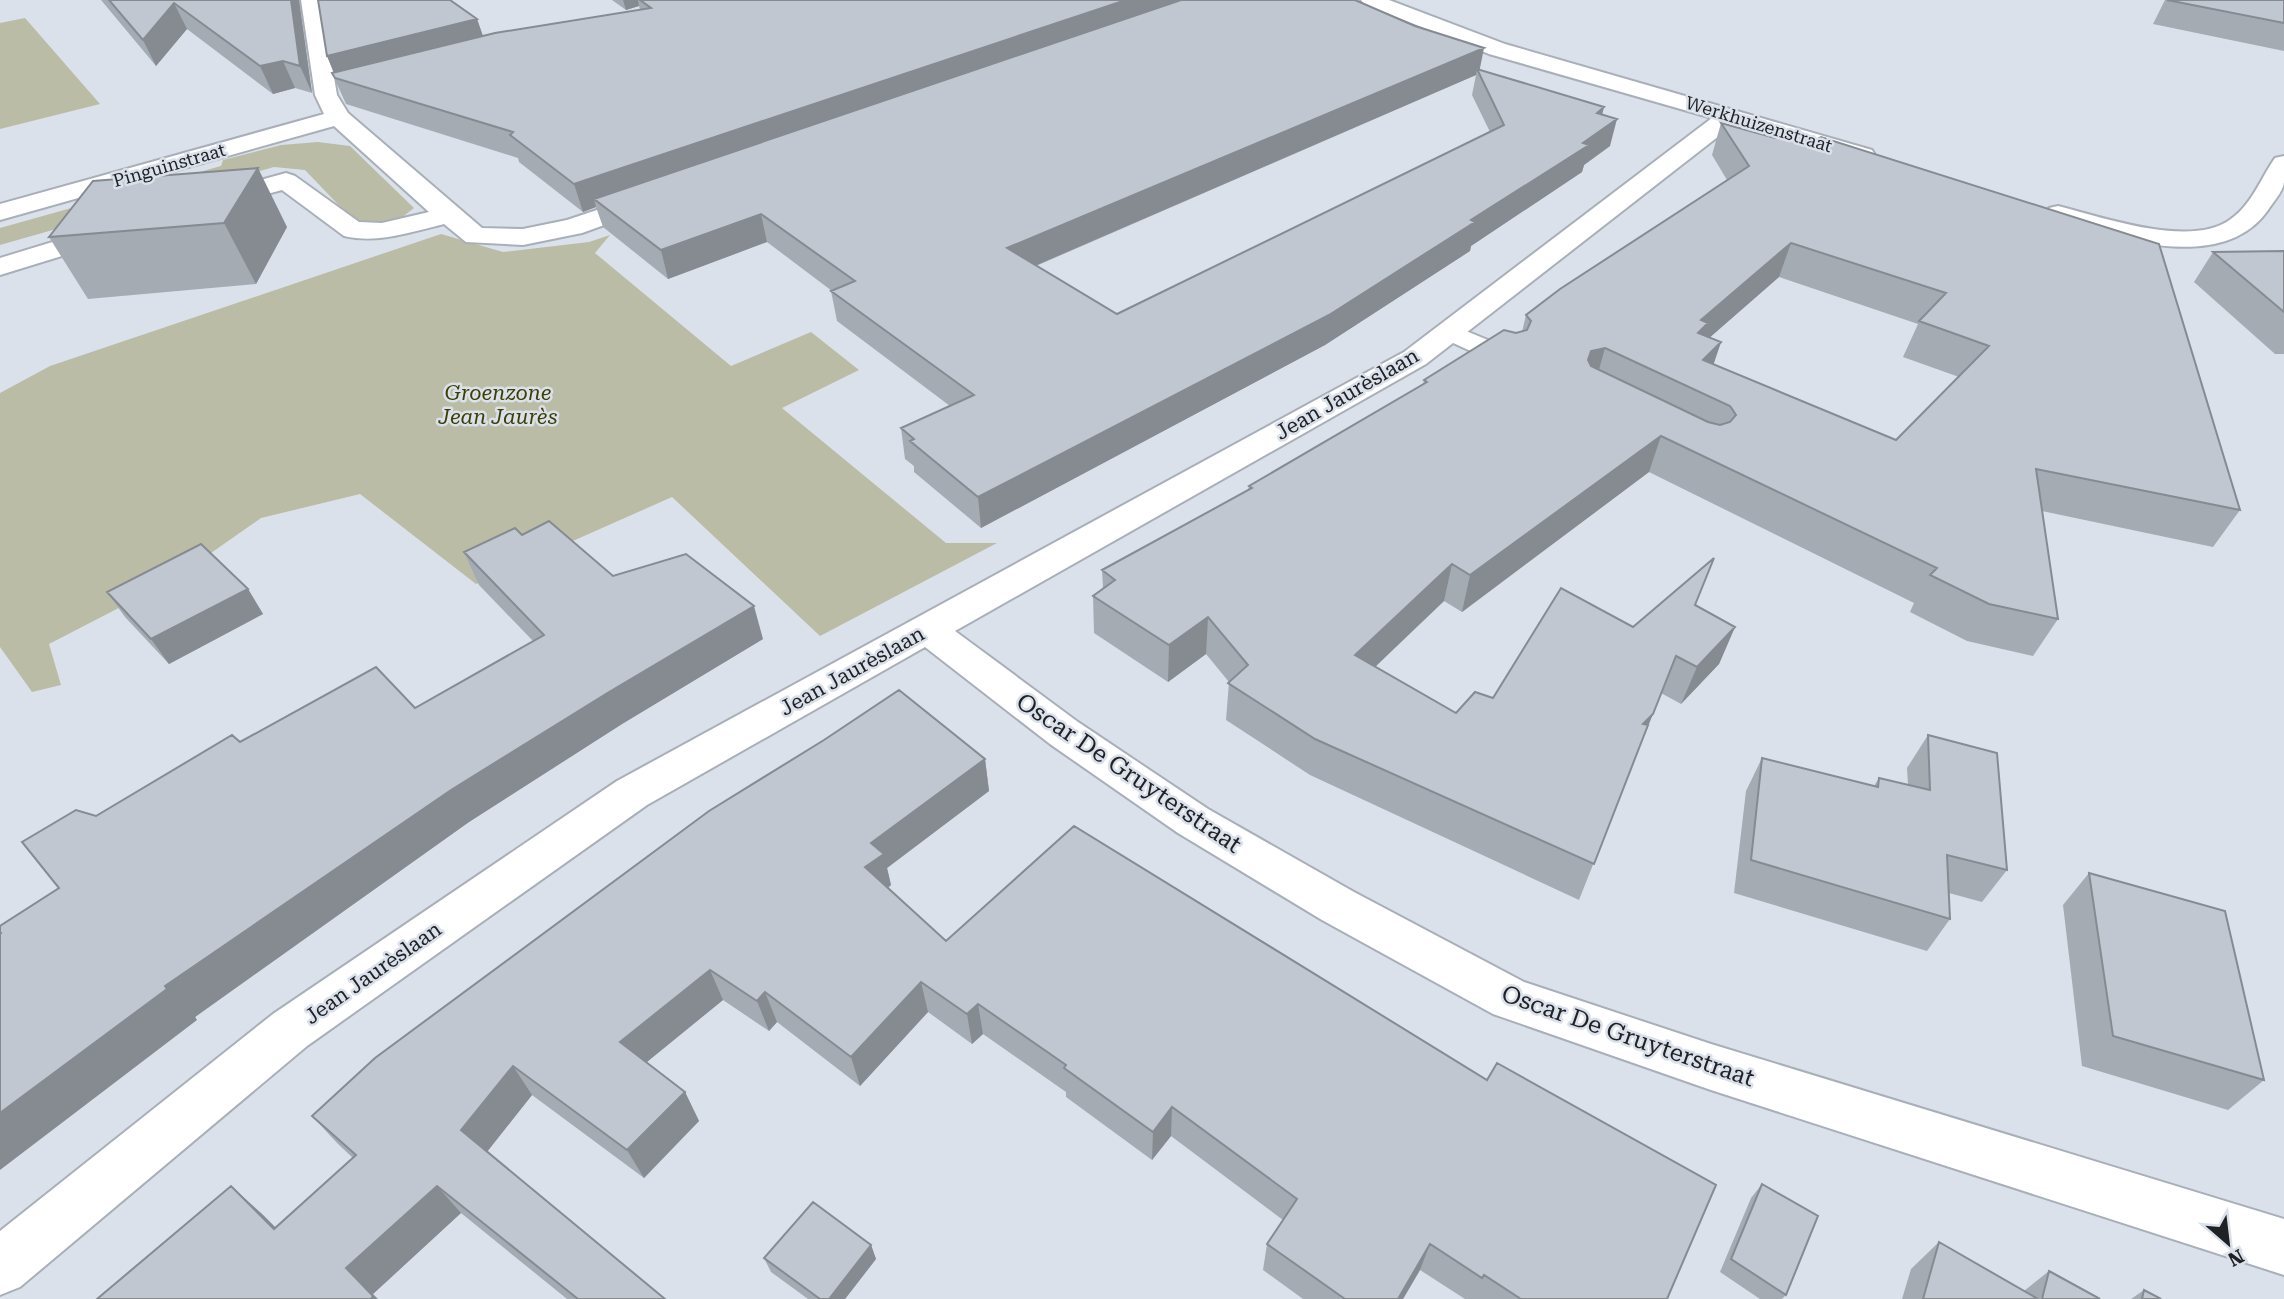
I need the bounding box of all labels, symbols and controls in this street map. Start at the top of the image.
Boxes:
street label: Werkhuizenstraat [1683,92,1835,156]
street label: Pinguinstraat [110,139,228,191]
street label: Jean Jaurèslaan [1271,343,1423,445]
park label: Groenzone Jean Jaurès [438,381,558,429]
street label: Jean Jaurèslaan [776,621,929,721]
street label: Oscar De Gruyterstraat [1011,687,1247,859]
street label: Jean Jaurèslaan [300,917,446,1029]
street label: Oscar De Gruyterstraat [1498,980,1758,1092]
north arrow [2193,1208,2263,1278]
text: N [2224,1244,2248,1271]

